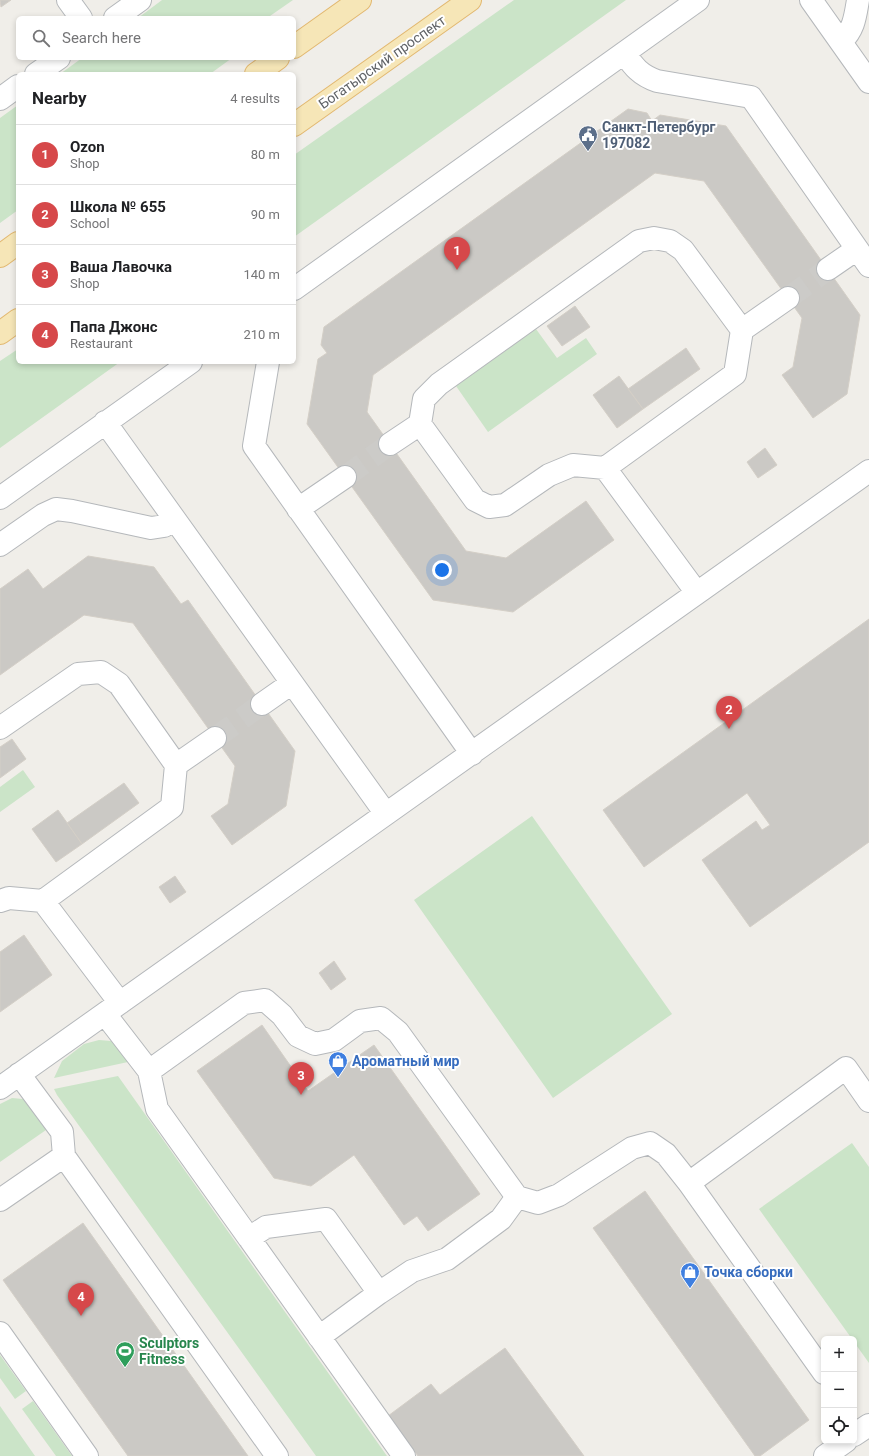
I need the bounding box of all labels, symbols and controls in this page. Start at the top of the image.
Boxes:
street label: Богатырский проспект [315,12,449,112]
search box [16,16,296,60]
icon: search [30,27,52,49]
text: Search here [62,29,141,47]
text: Nearby [32,88,87,108]
text: 4 results [230,91,280,106]
place label: Санкт-Петербург 197082 [602,119,716,151]
public building icon: Санкт-Петербург 197082 [577,124,599,152]
text: Ozon [70,138,105,156]
text: 1 [41,147,49,162]
text: 80 m [251,147,280,162]
text: Shop [70,156,100,171]
text: Школа № 655 [70,198,166,216]
text: 2 [41,207,49,222]
text: 90 m [251,207,280,222]
text: School [70,216,110,231]
pin: 1 [444,237,470,270]
text: Ваша Лавочка [70,258,172,276]
text: 3 [41,267,49,282]
text: 140 m [243,267,280,282]
text: Shop [70,276,100,291]
text: Папа Джонс [70,318,157,336]
text: 4 [41,327,49,342]
text: 210 m [243,327,280,342]
text: Restaurant [70,336,133,351]
your location [432,560,452,580]
pin: 2 [716,696,742,729]
shop icon: Ароматный мир [327,1050,349,1078]
place label: Ароматный мир [352,1053,460,1069]
pin: 3 [288,1062,314,1095]
shop icon: Точка сборки [679,1261,701,1289]
place label: Точка сборки [704,1264,793,1280]
pin: 4 [68,1283,94,1316]
place label: Sculptors Fitness [139,1335,199,1367]
map controls [821,1336,857,1444]
button: + [821,1336,857,1372]
sports icon: Sculptors Fitness [114,1340,136,1368]
button: − [821,1372,857,1408]
button: locate [821,1408,857,1444]

